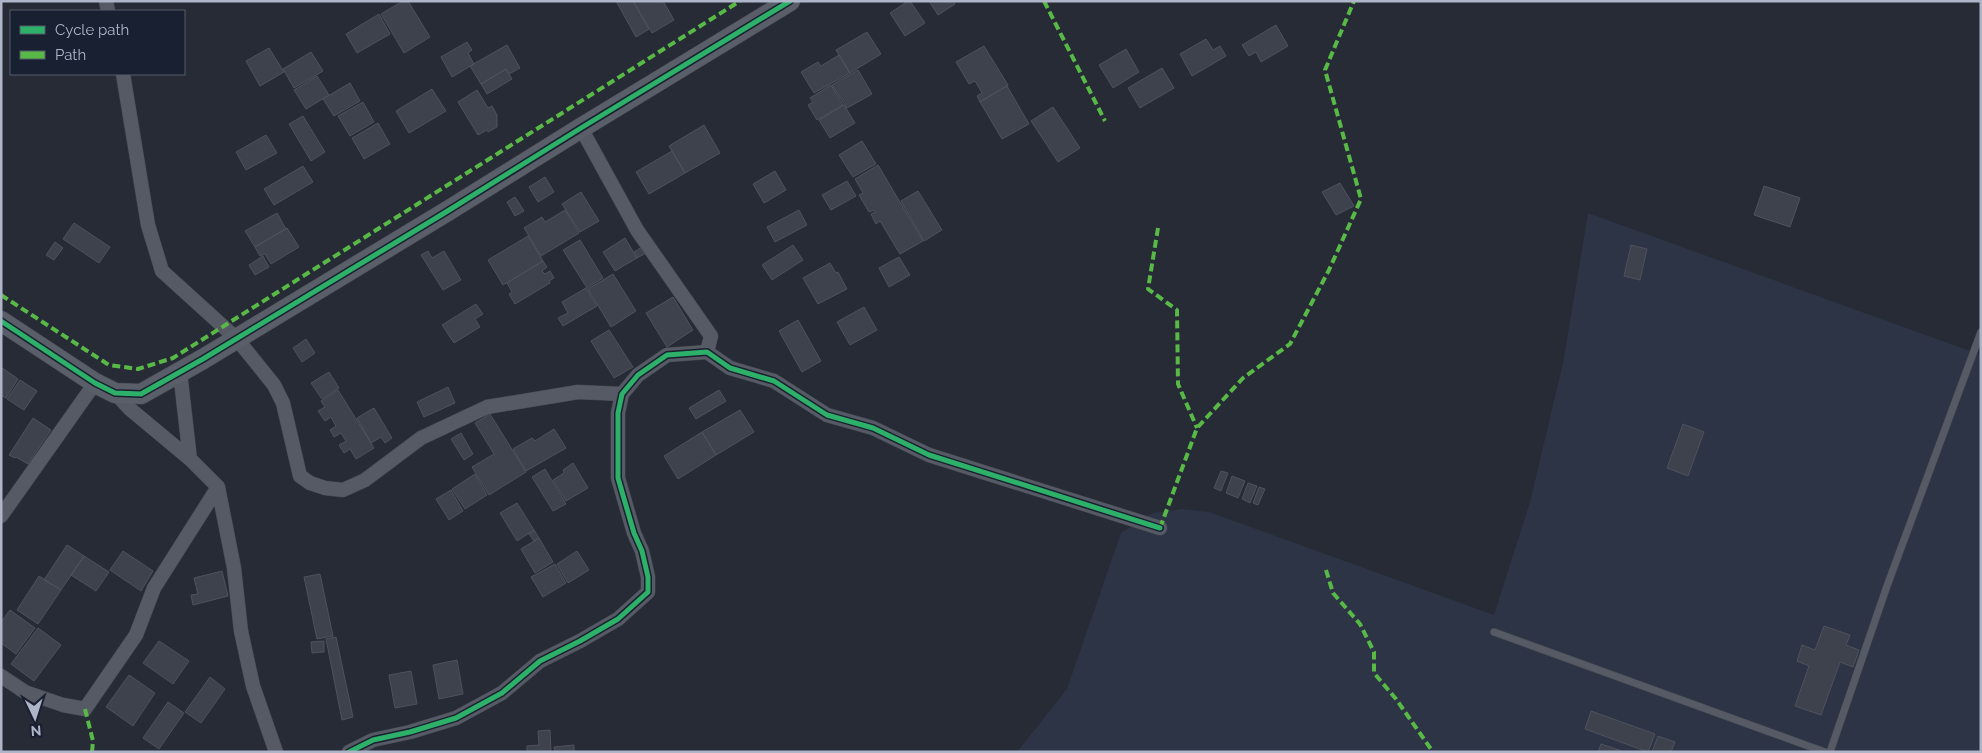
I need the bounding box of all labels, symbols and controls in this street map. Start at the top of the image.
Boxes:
legend [10,10,185,75]
text: Cycle path [55,21,129,39]
text: Path [55,46,86,64]
north arrow [10,693,60,743]
text: N [30,723,42,739]

